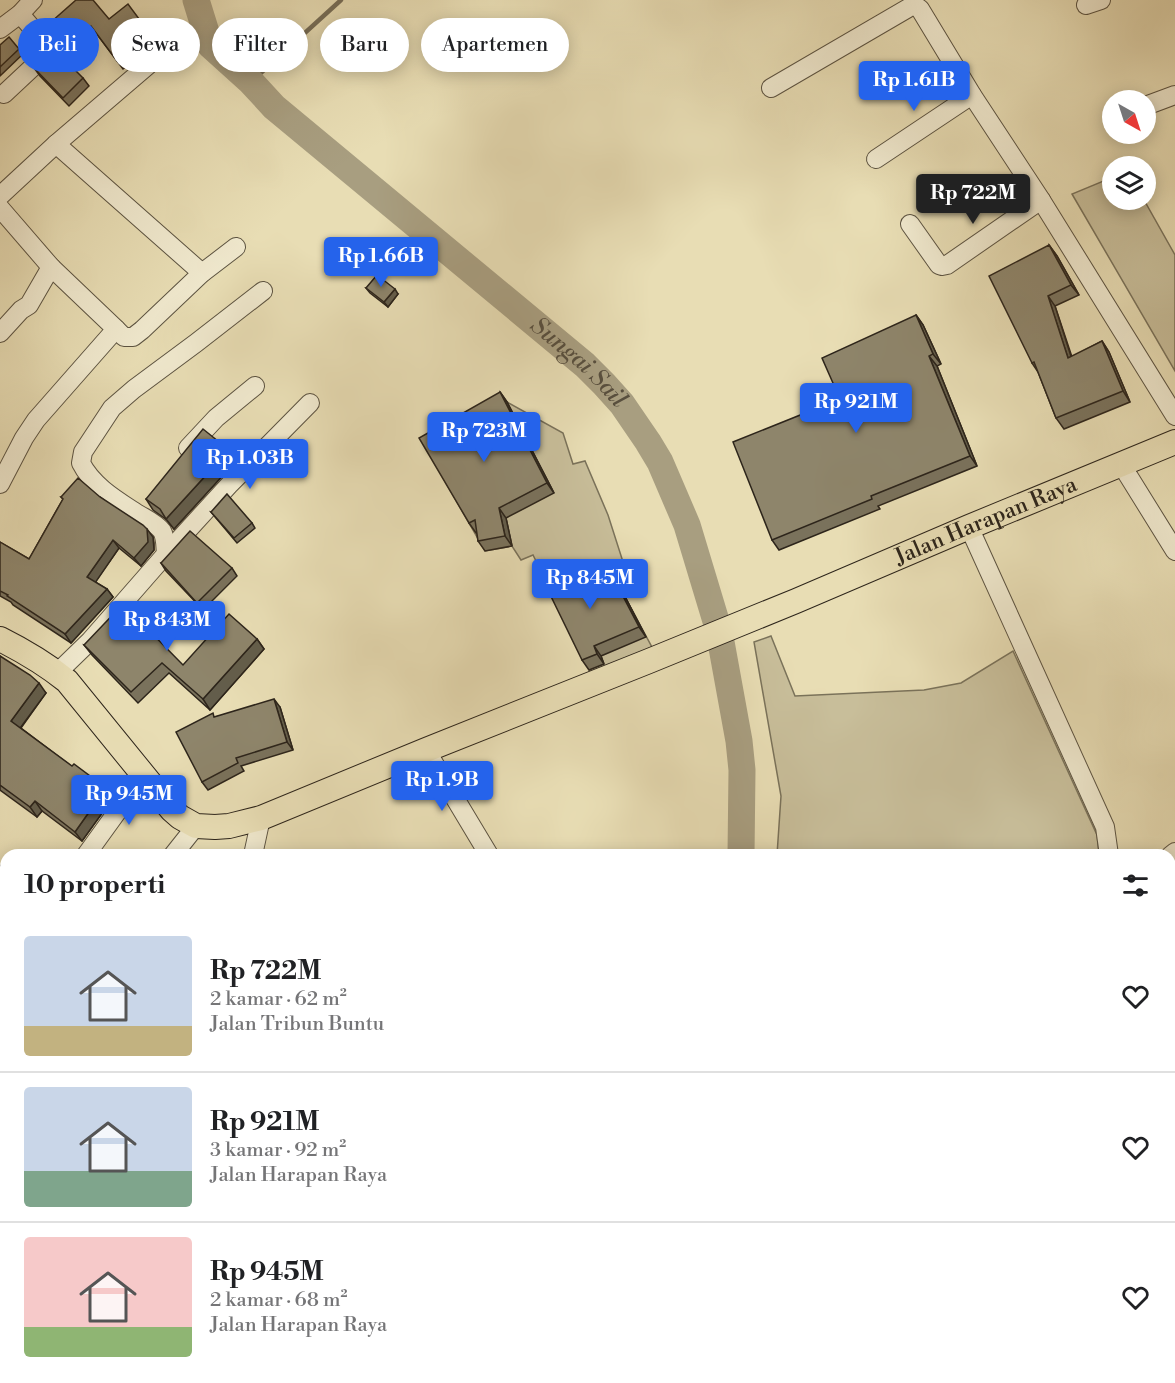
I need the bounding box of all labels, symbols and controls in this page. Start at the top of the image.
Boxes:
chip: Beli [18,18,99,72]
chip: Sewa [111,18,200,72]
chip: Filter [212,18,308,72]
chip: Baru [320,18,409,72]
chip: Apartemen [421,18,569,72]
pin: Rp 1.61B [852,61,976,112]
text: Rp 1.61B [873,68,955,93]
north arrow [1102,90,1156,144]
map controls [1102,90,1156,210]
button: layers [1102,156,1156,210]
pin: Rp 722M [918,174,1028,225]
text: Rp 722M [930,181,1016,206]
pin: Rp 1.66B [319,237,443,288]
text: Rp 1.66B [338,244,424,269]
water label: Sungai Sail [524,311,633,414]
pin: Rp 921M [801,383,911,434]
text: Rp 921M [814,390,898,415]
pin: Rp 723M [429,412,539,463]
text: Rp 723M [441,419,527,444]
pin: Rp 1.03B [188,439,312,490]
text: Rp 1.03B [206,446,294,471]
street label: Jalan Harapan Raya [890,470,1082,571]
pin: Rp 845M [535,559,645,610]
text: Rp 845M [546,566,634,591]
pin: Rp 843M [112,601,222,652]
text: Rp 843M [123,608,211,633]
pin: Rp 1.9B [387,761,497,812]
text: Rp 1.9B [405,768,479,793]
pin: Rp 945M [74,775,184,826]
text: Rp 945M [85,782,173,807]
text: 10 properti [24,869,165,901]
icon: filters [1119,869,1152,902]
text: Rp 722M [210,955,321,987]
icon: home [72,960,144,1032]
icon: heart [1119,980,1152,1013]
text: 2 kamar · 62 m² [210,987,347,1012]
text: Jalan Tribun Buntu [210,1012,384,1037]
text: Rp 921M [210,1106,319,1138]
icon: home [72,1111,144,1183]
icon: heart [1119,1131,1152,1164]
text: 3 kamar · 92 m² [210,1138,346,1163]
text: Jalan Harapan Raya [210,1163,387,1188]
text: Rp 945M [210,1256,324,1288]
icon: home [72,1261,144,1333]
icon: heart [1119,1281,1152,1314]
text: 2 kamar · 68 m² [210,1288,348,1313]
text: Jalan Harapan Raya [210,1313,387,1338]

